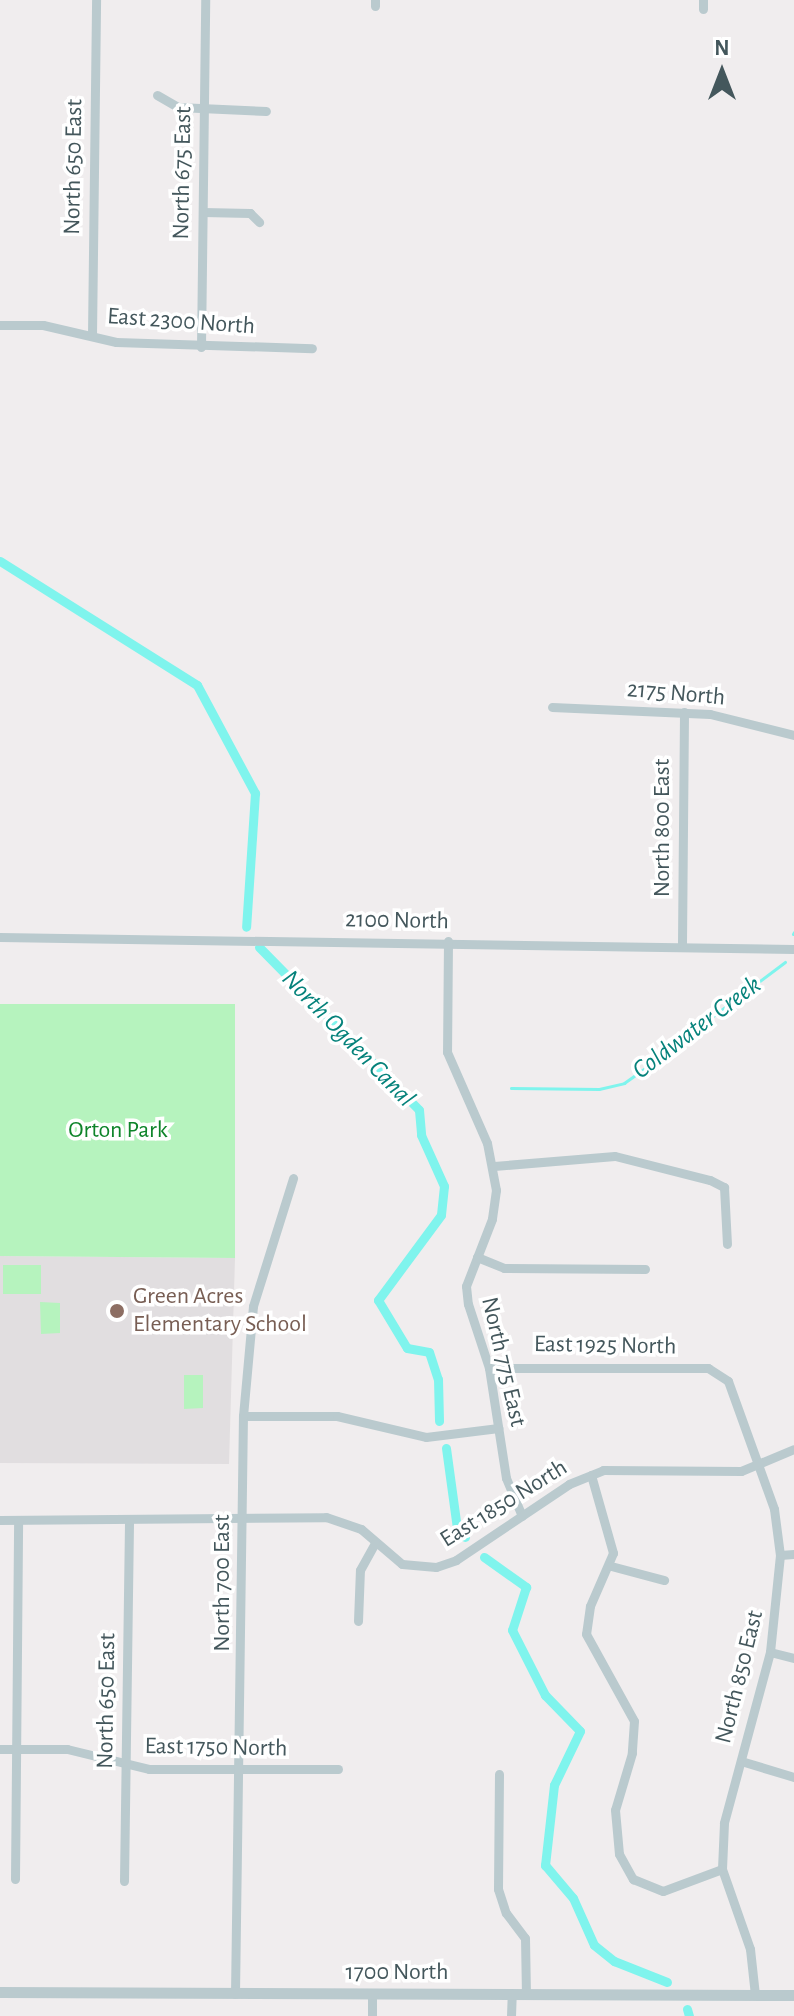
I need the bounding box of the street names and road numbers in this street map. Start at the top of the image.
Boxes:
street label: North 650 East [58,99,90,235]
street label: North 675 East [167,106,199,240]
street label: East 2300 North [106,302,256,342]
street label: 2175 North [626,675,726,713]
street label: North 800 East [649,759,677,897]
street label: 2100 North [345,906,449,936]
street label: North 775 East [474,1294,532,1430]
street label: East 1925 North [534,1330,676,1362]
street label: East 1850 North [435,1454,573,1554]
street label: North 700 East [209,1514,237,1652]
street label: North 850 East [710,1608,770,1746]
street label: North 650 East [91,1633,123,1769]
street label: East 1750 North [144,1732,288,1764]
street label: 1700 North [346,1959,448,1987]

